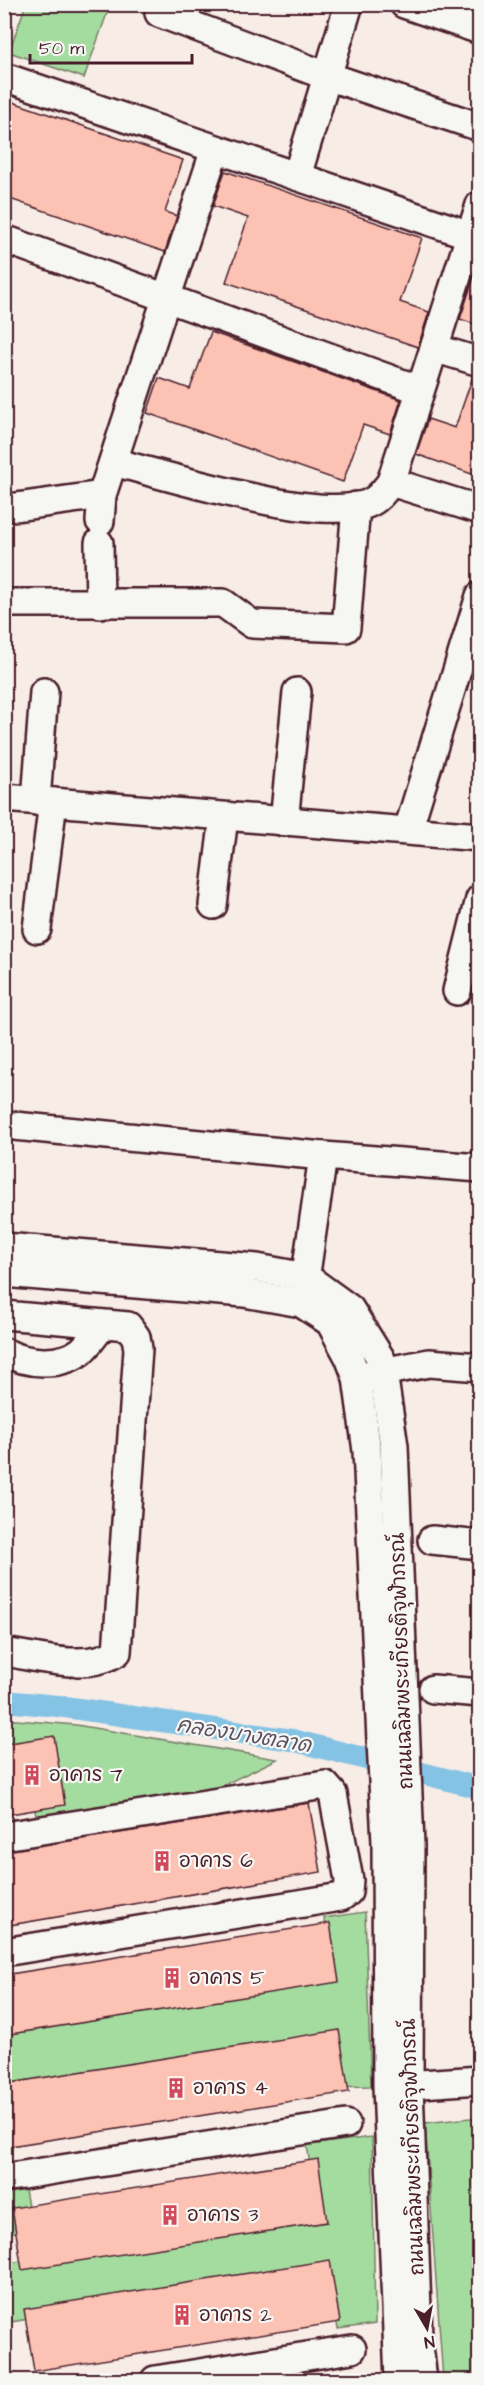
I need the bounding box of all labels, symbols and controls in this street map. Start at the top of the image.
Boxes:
scale bar [30,27,192,65]
text: 50 m [39,36,84,61]
street label: ถนนเฉลิมพระเกียรติจุฬาภรณ์ [384,1532,421,1790]
water label: คลองบางตลาด [175,1710,315,1760]
place label: อาคาร 7 [49,1761,123,1789]
building icon: อาคาร 7 [20,1763,44,1787]
place label: อาคาร 6 [179,1847,253,1875]
building icon: อาคาร 6 [150,1849,174,1873]
place label: อาคาร 5 [189,1964,264,1992]
building icon: อาคาร 5 [160,1966,184,1990]
street label: ถนนเฉลิมพระเกียรติจุฬาภรณ์ [395,2018,432,2276]
place label: อาคาร 4 [193,2074,268,2102]
building icon: อาคาร 4 [164,2076,188,2100]
place label: อาคาร 3 [187,2201,258,2229]
building icon: อาคาร 3 [158,2203,182,2227]
north arrow [397,2298,457,2358]
place label: อาคาร 2 [199,2301,272,2329]
building icon: อาคาร 2 [170,2303,194,2327]
text: N [423,2330,436,2353]

